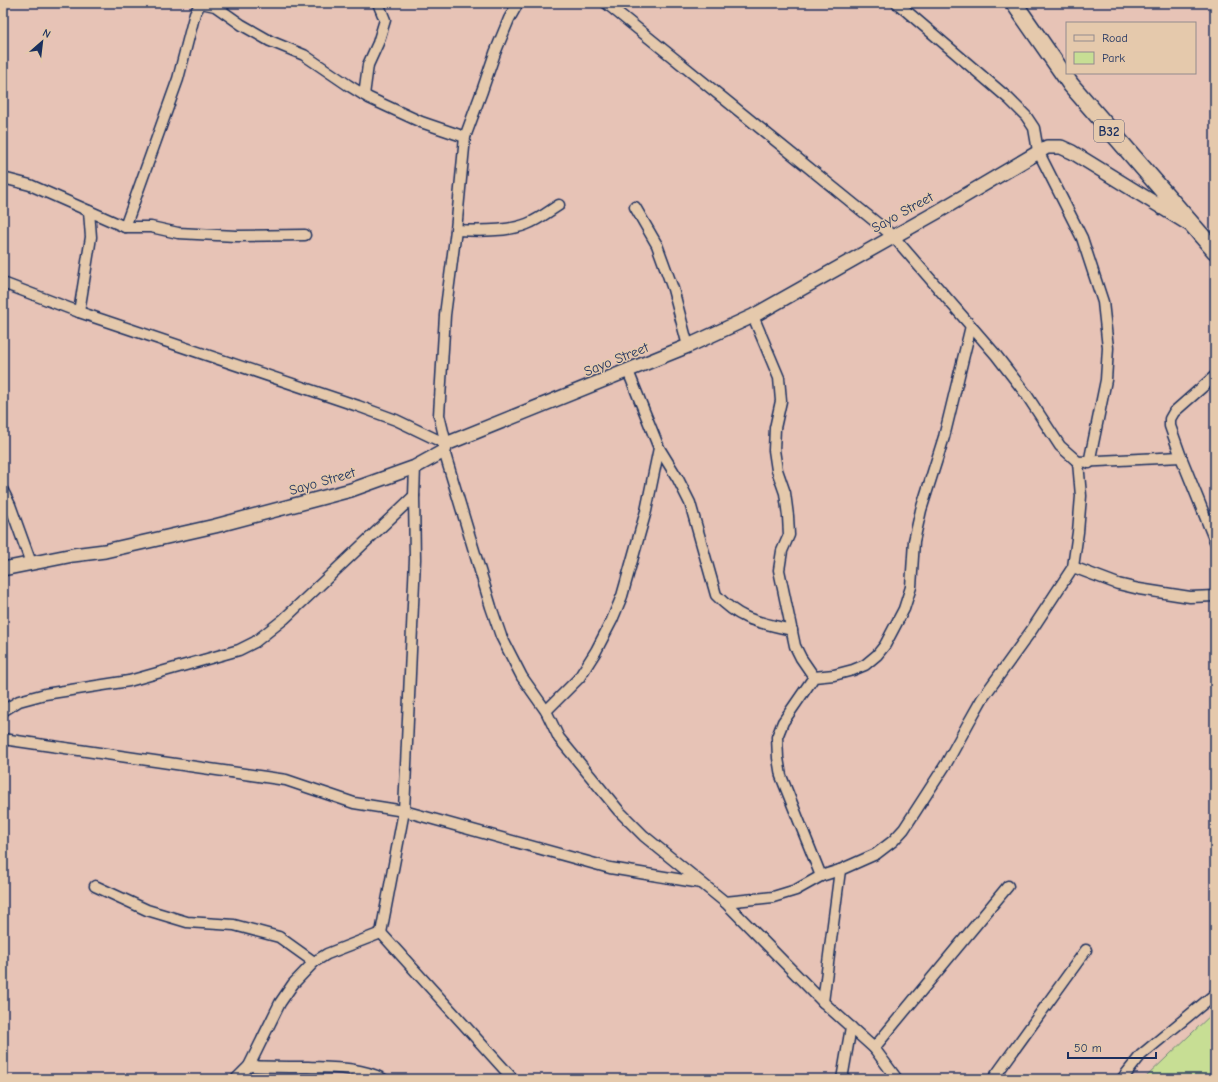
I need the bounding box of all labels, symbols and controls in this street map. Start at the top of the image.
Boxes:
north arrow [22,22,62,62]
legend [1066,22,1196,74]
text: N [40,26,53,41]
text: Road [1102,31,1128,45]
text: Park [1102,51,1125,65]
road number: B32 [1094,120,1124,142]
street label: Sayo Street [868,188,937,236]
street label: Sayo Street [581,338,652,380]
street label: Sayo Street [287,464,358,499]
scale bar [1068,1034,1156,1060]
text: 50 m [1074,1041,1102,1055]

